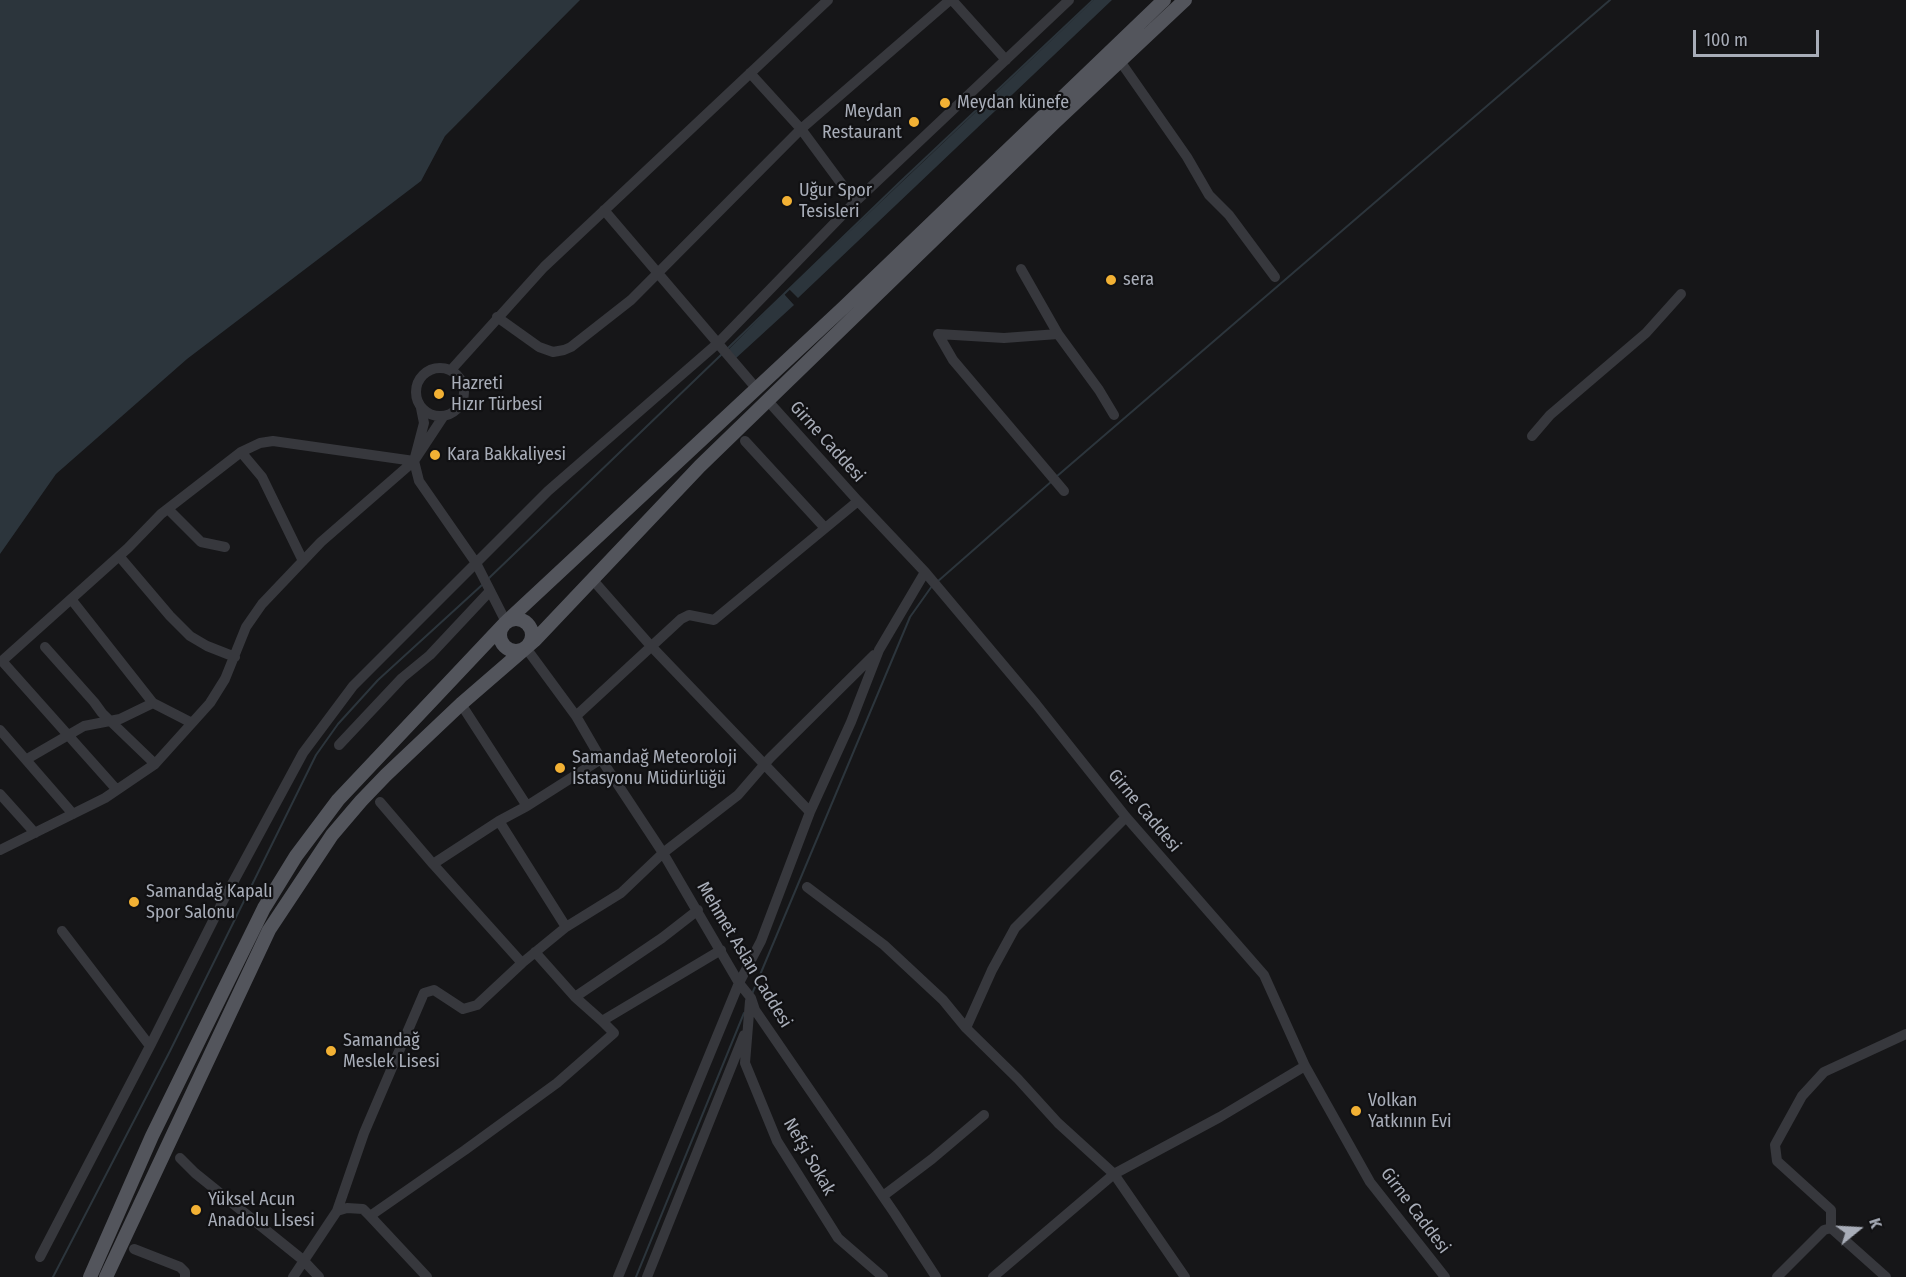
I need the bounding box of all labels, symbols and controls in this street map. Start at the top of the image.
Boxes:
scale bar [1696,18,1822,56]
text: 100 m [1704,29,1748,51]
place label: Meydan künefe [957,92,1069,114]
marker: Meydan künefe [938,96,952,110]
place label: Meydan Restaurant [822,101,902,144]
marker: Meydan Restaurant [907,115,921,129]
place label: Uğur Spor Tesisleri [799,180,872,222]
marker: Uğur Spor Tesisleri [780,194,794,208]
place label: sera [1123,269,1154,291]
marker: sera [1104,273,1118,287]
place label: Hazreti Hızır Türbesi [451,373,543,416]
marker: Hazreti Hızır Türbesi [432,387,446,401]
street label: Girne Caddesi [785,397,869,487]
place label: Kara Bakkaliyesi [447,444,566,466]
marker: Kara Bakkaliyesi [428,448,442,462]
place label: Samandağ Meteoroloji İstasyonu Müdürlüğü [572,747,737,789]
marker: Samandağ Meteoroloji İstasyonu Müdürlüğü [553,761,567,775]
street label: Girne Caddesi [1103,765,1185,857]
street label: Mehmet Aslan Caddesi [692,878,796,1032]
place label: Samandağ Kapalı Spor Salonu [146,881,272,924]
marker: Samandağ Kapalı Spor Salonu [127,895,141,909]
place label: Samandağ Meslek Lisesi [343,1030,440,1072]
marker: Samandağ Meslek Lisesi [324,1044,338,1058]
place label: Volkan Yatkının Evi [1368,1090,1452,1132]
marker: Volkan Yatkının Evi [1349,1104,1363,1118]
street label: Nefşi Sokak [778,1115,840,1199]
street label: Girne Caddesi [1376,1164,1454,1258]
place label: Yüksel Acun Anadolu Lİsesi [208,1189,315,1232]
north arrow [1828,1199,1888,1259]
marker: Yüksel Acun Anadolu Lİsesi [189,1203,203,1217]
text: K [1865,1216,1886,1231]

